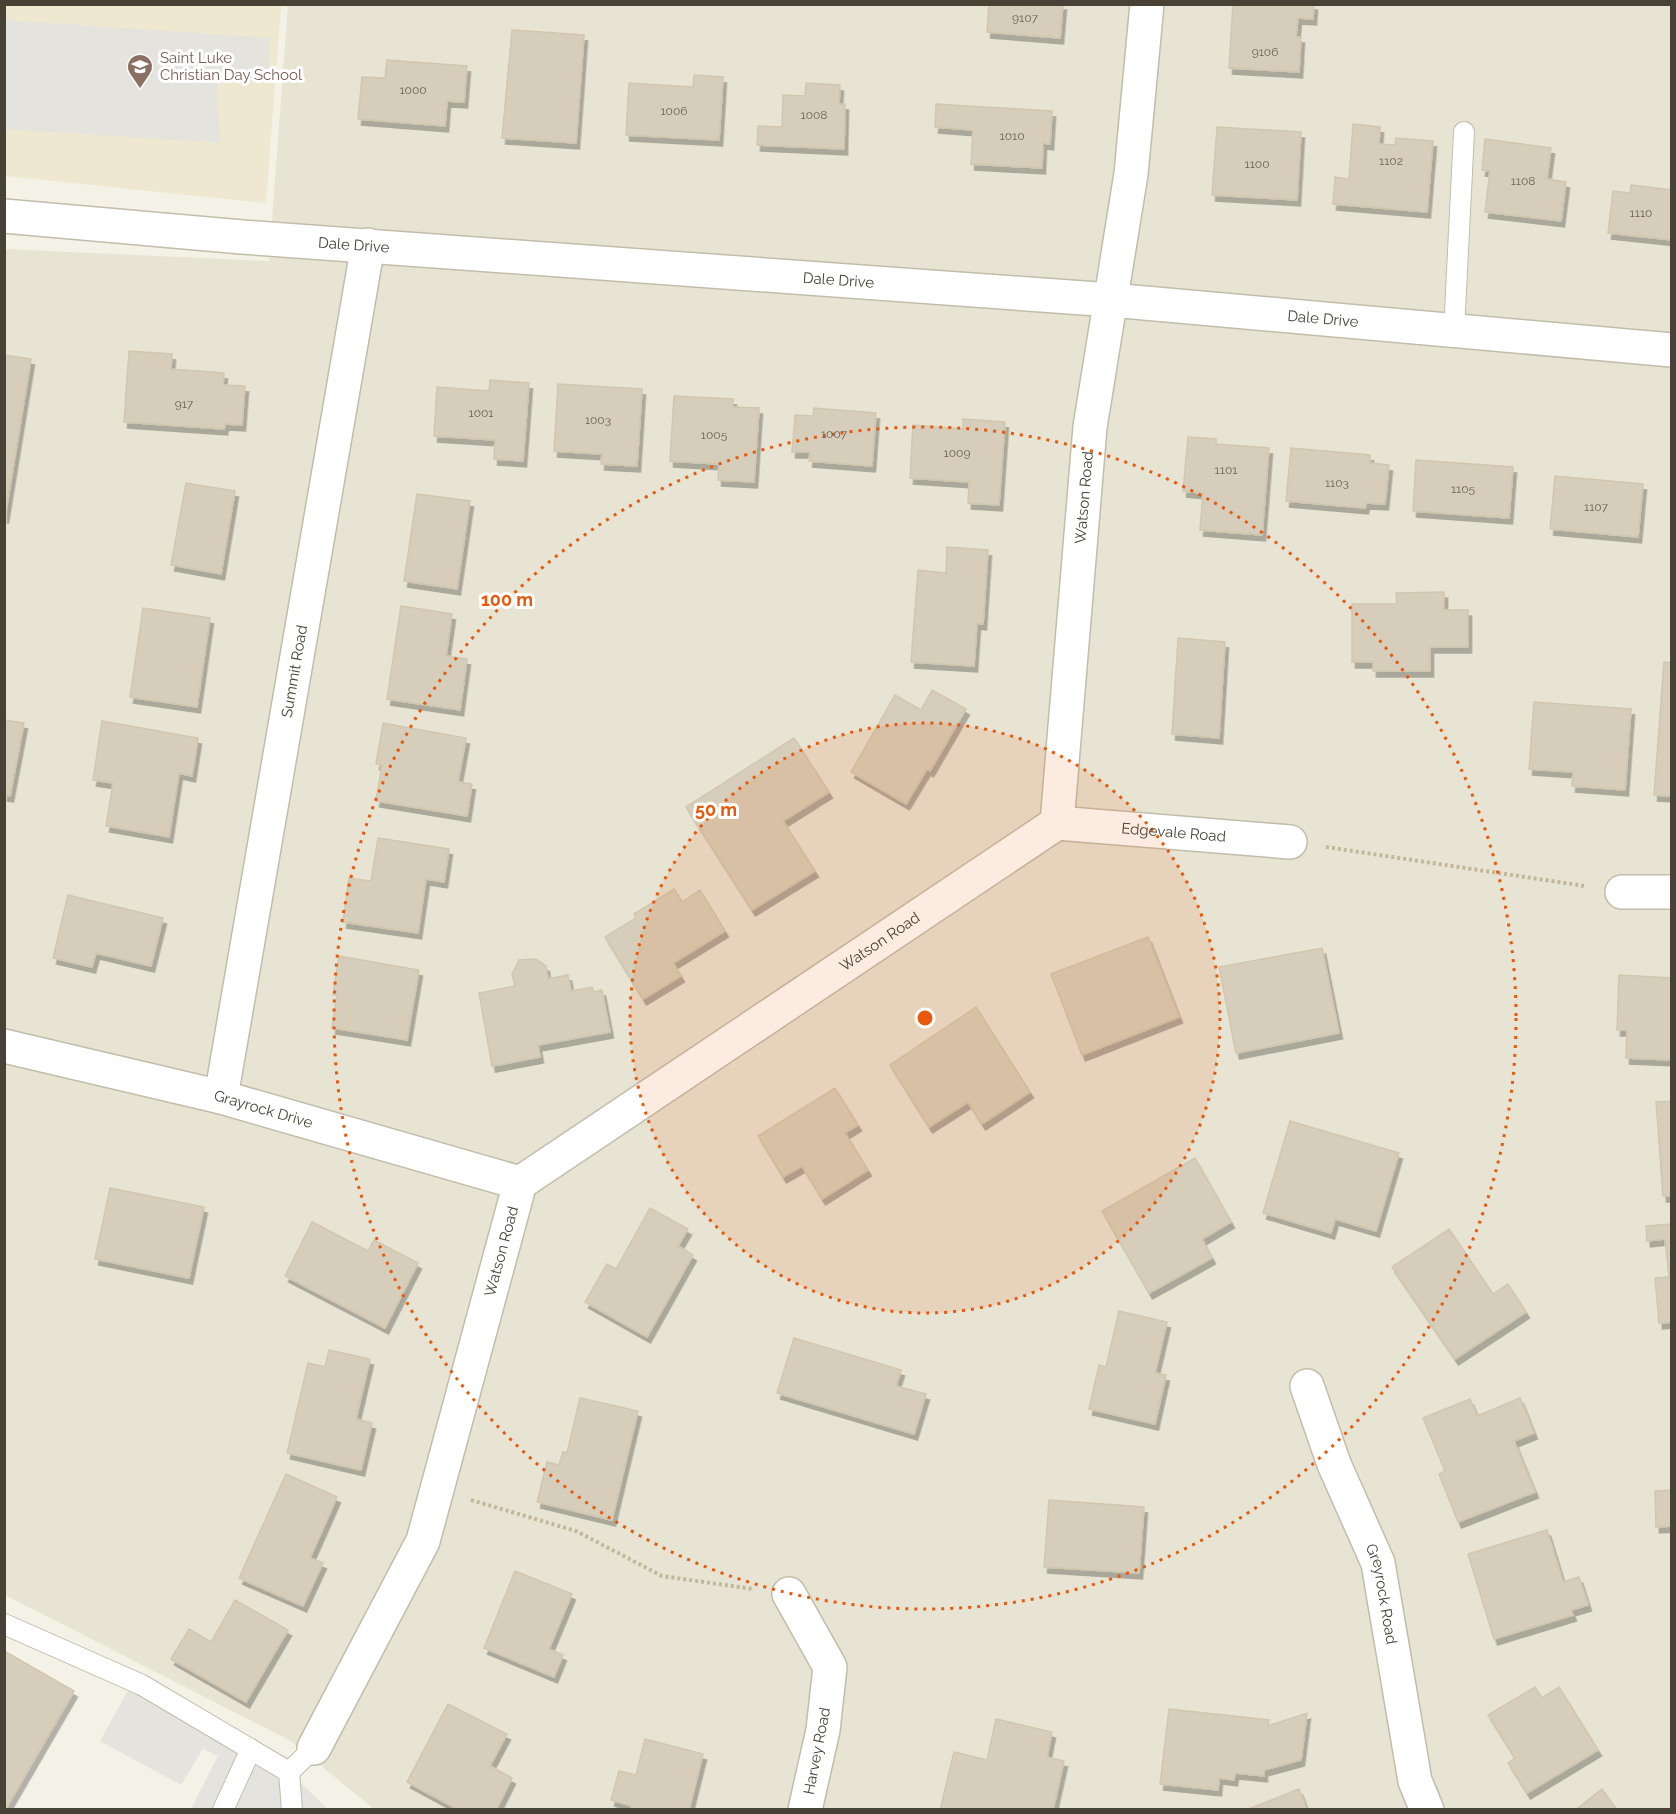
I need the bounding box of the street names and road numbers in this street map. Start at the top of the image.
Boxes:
street label: Dale Drive [318,234,390,257]
street label: Dale Drive [802,269,875,292]
street label: Dale Drive [1287,307,1360,331]
street label: Watson Road [1071,450,1097,545]
street label: Summit Road [278,624,311,719]
street label: Edgevale Road [1121,819,1227,846]
street label: Watson Road [836,908,923,975]
street label: Grayrock Drive [212,1087,315,1132]
street label: Watson Road [481,1204,522,1299]
street label: Greyrock Road [1362,1541,1401,1646]
street label: Harvey Road [800,1706,834,1796]

